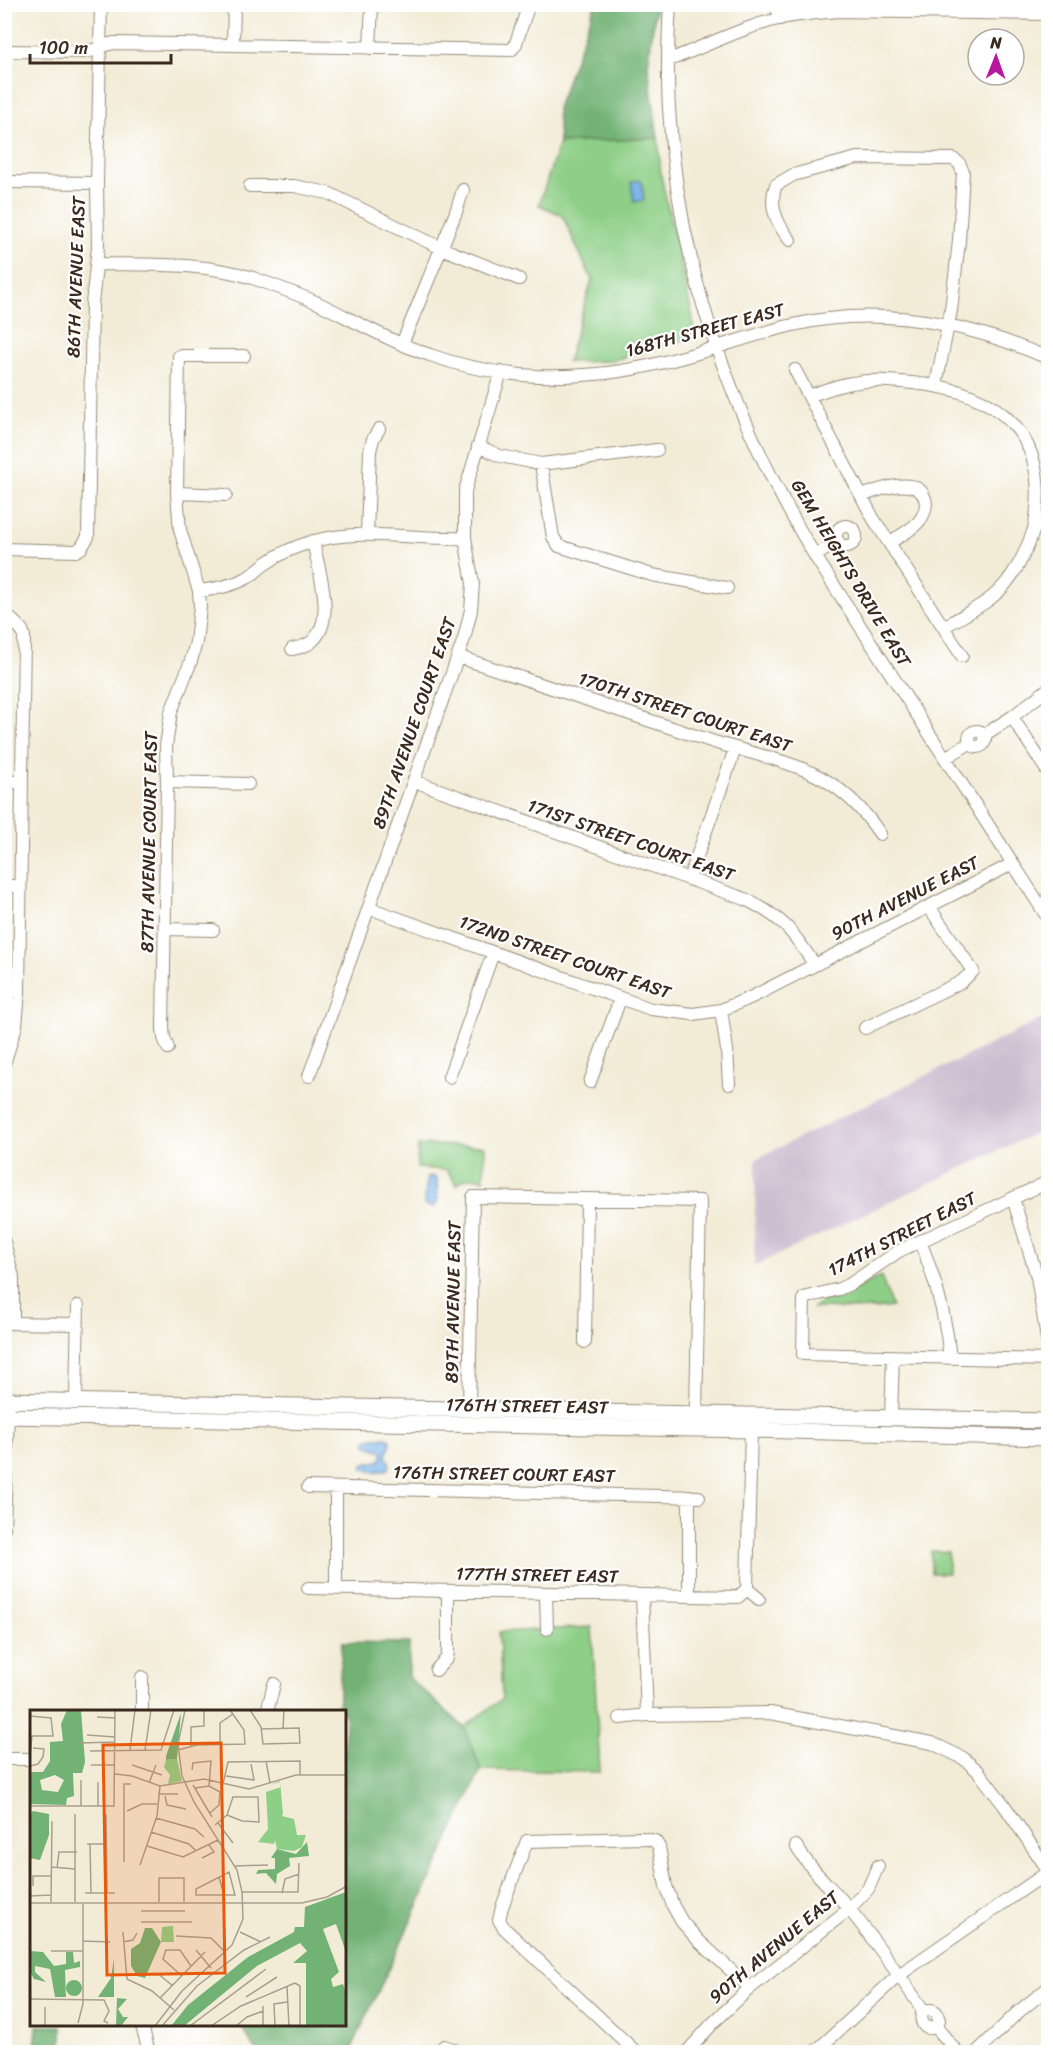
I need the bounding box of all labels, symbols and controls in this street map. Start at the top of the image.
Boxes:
scale bar [30,27,171,65]
north arrow [966,27,1026,87]
text: N [989,28,1003,57]
text: 100 m [39,32,88,64]
street label: 86TH AVENUE EAST [57,195,95,358]
street label: 168TH STREET EAST [622,293,789,367]
street label: GEM HEIGHTS DRIVE EAST [782,473,920,674]
street label: 89TH AVENUE COURT EAST [363,612,466,833]
street label: 170TH STREET COURT EAST [574,662,797,762]
street label: 87TH AVENUE COURT EAST [131,730,167,953]
street label: 171ST STREET COURT EAST [523,789,740,891]
street label: 90TH AVENUE EAST [825,846,986,949]
street label: 172ND STREET COURT EAST [455,906,677,1009]
street label: 174TH STREET EAST [822,1182,983,1285]
street label: 89TH AVENUE EAST [436,1220,470,1383]
street label: 176TH STREET EAST [446,1389,610,1423]
street label: 176TH STREET COURT EAST [393,1456,617,1492]
street label: 177TH STREET EAST [455,1558,620,1592]
inset map [30,1710,346,2027]
street label: 90TH AVENUE EAST [701,1882,847,2012]

